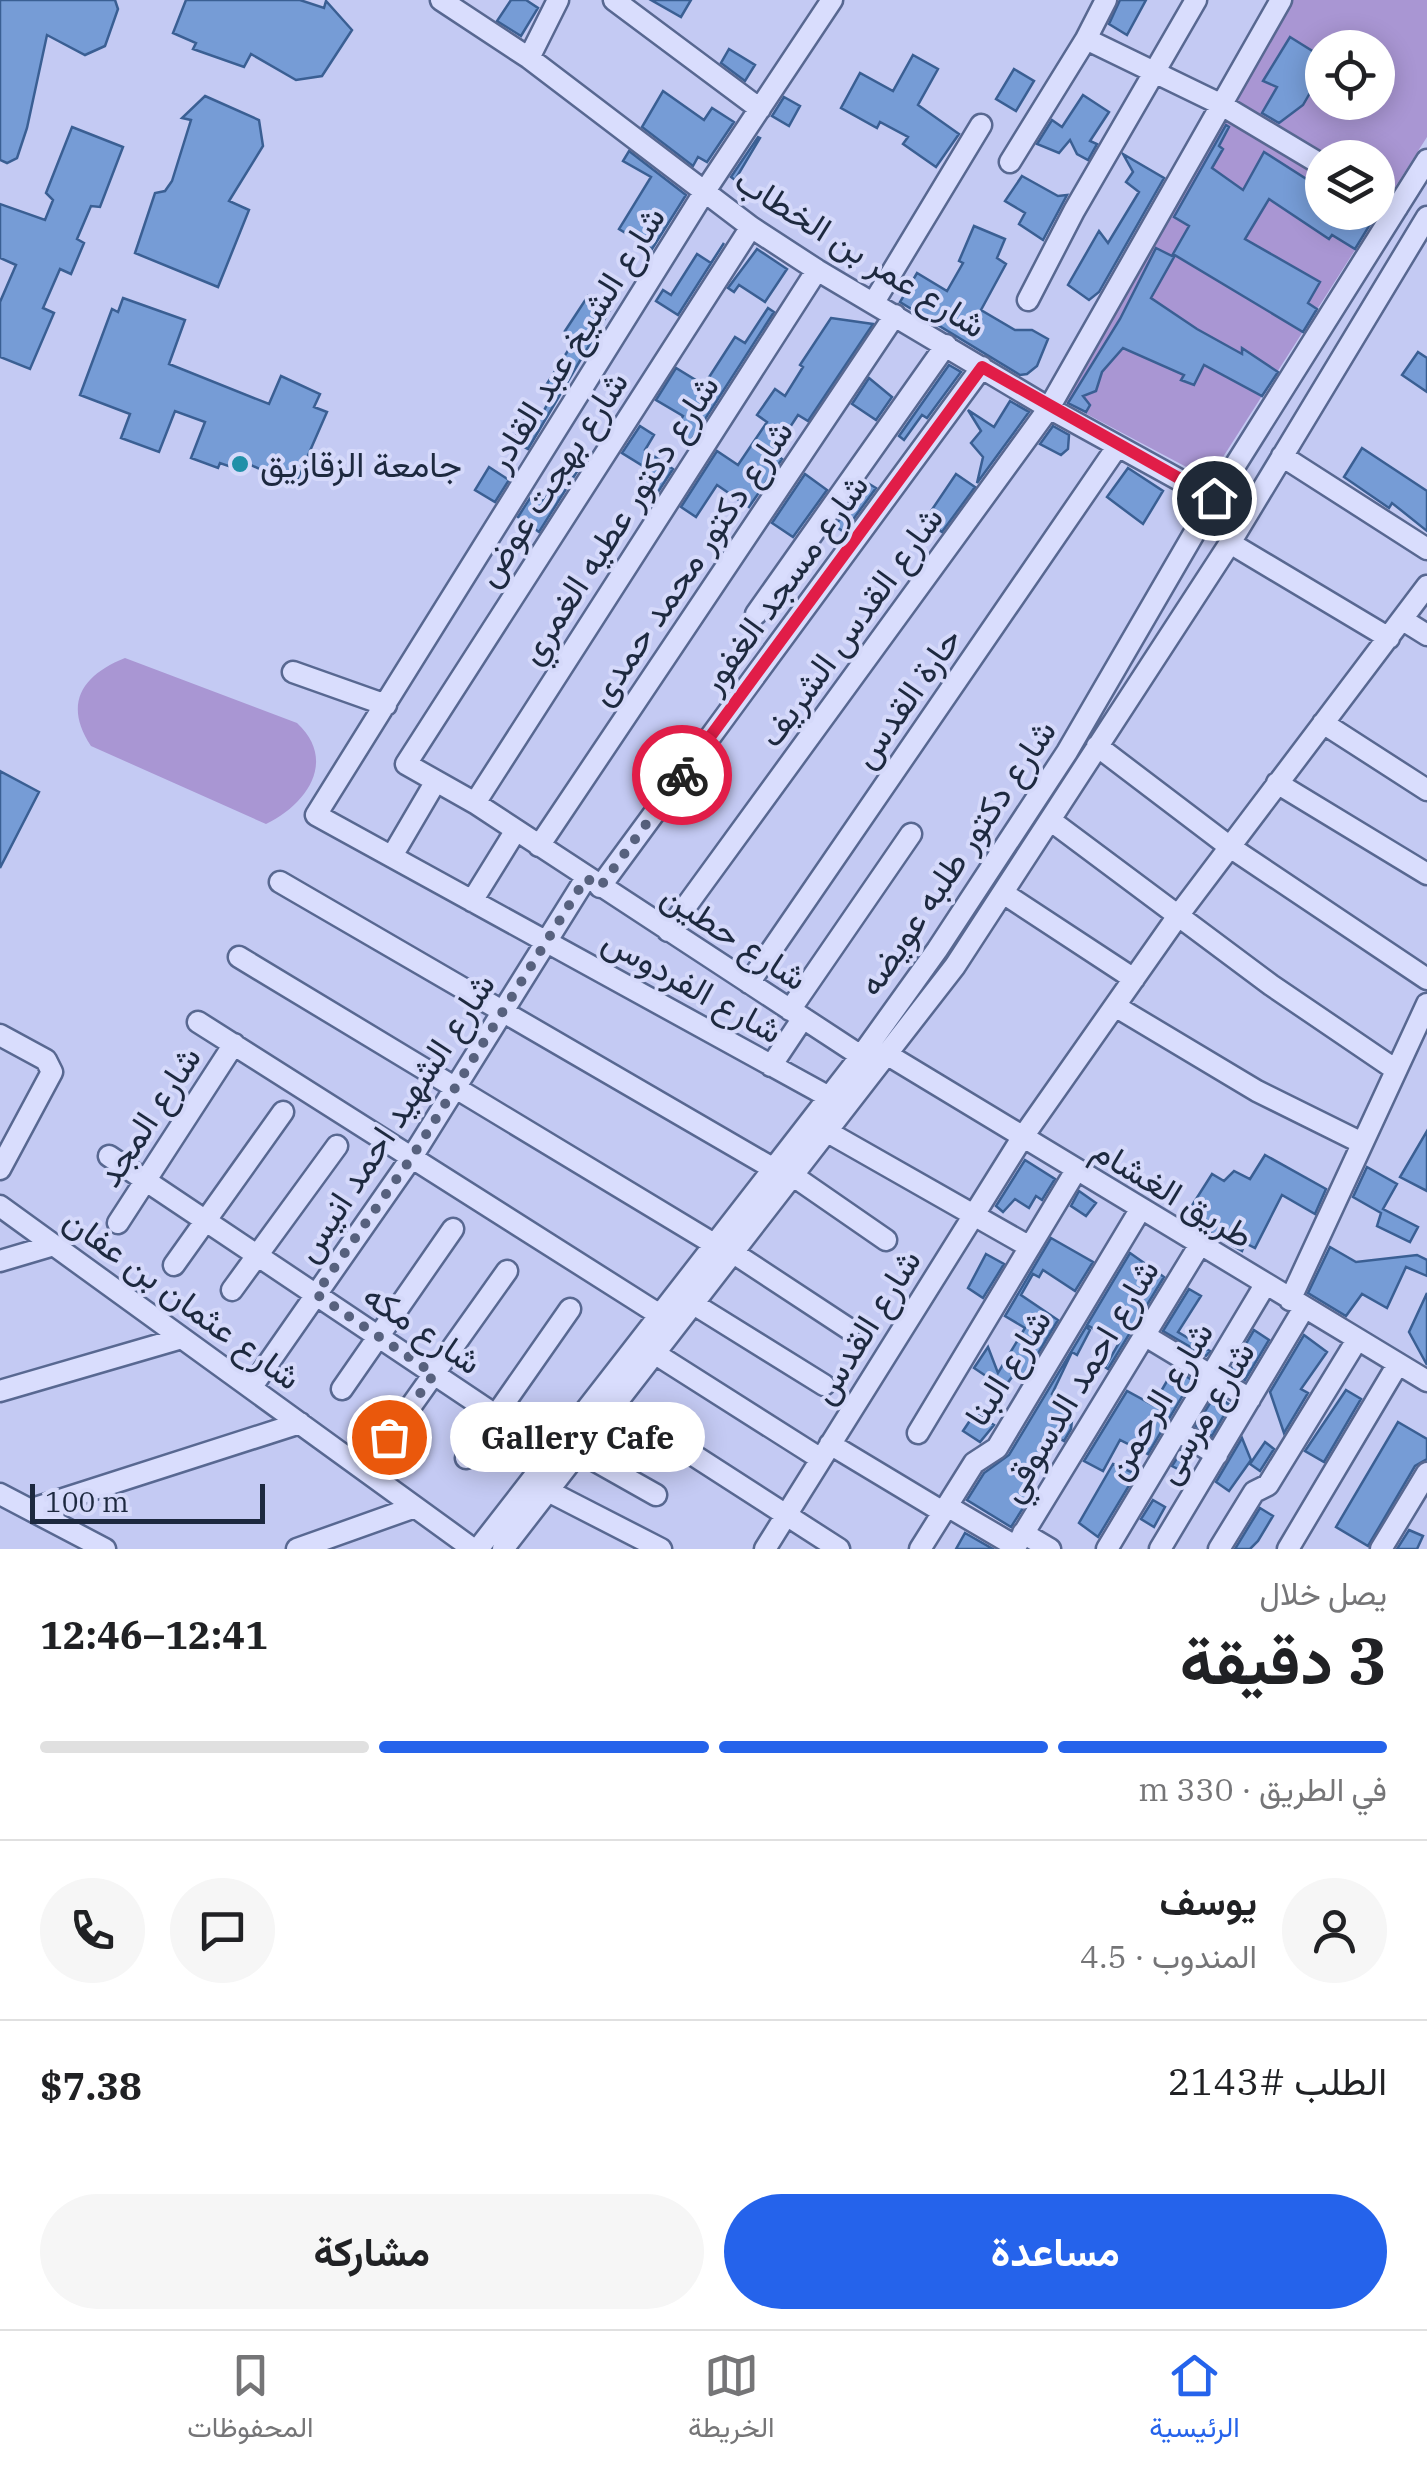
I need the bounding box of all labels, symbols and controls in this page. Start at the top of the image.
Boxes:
map controls [1305,30,1395,230]
button: locate [1305,30,1395,120]
button: layers [1305,140,1395,230]
street label: شارع عمر بن الخطاب [726,156,995,349]
street label: شارع الشيخ عبد القادر [475,197,677,481]
street label: شارع بهجت عوض [464,361,640,596]
street label: شارع دكتور عطيه الغمري [507,366,735,676]
street label: شارع دكتور محمد حمدى [577,410,804,715]
place label: جامعة الزقازيق [260,441,462,487]
marker: جامعة الزقازيق [229,453,251,475]
pin [1172,456,1257,541]
street label: شارع مسجد الغفور [687,464,880,704]
icon: home [1187,471,1242,526]
street label: شارع القدس الشريف [747,496,955,757]
street label: حارة القدس [841,618,971,776]
street label: شارع دكتور طلبه عويضه [846,710,1067,1005]
courier [632,725,732,825]
icon: bike [655,748,710,803]
street label: شارع حطين [652,872,817,1002]
street label: شارع الفردوس [594,917,791,1055]
street label: شارع الشهيد احمد انيس [283,964,506,1271]
street label: شارع المجد [85,1037,212,1196]
street label: طريق الغشام [1083,1126,1262,1259]
street label: شارع عثمان بن عفان [54,1196,311,1401]
street label: شارع القدس [799,1240,932,1413]
street label: شارع احمد الدسوقي [987,1250,1175,1514]
street label: شارع مكه [354,1272,491,1386]
street label: شارع البنا [953,1300,1063,1435]
street label: شارع الرحمن [1093,1313,1225,1488]
street label: شارع مرسى [1144,1332,1266,1493]
pin [347,1395,432,1480]
callout: Gallery Cafe [449,1402,704,1472]
icon: bag [362,1410,417,1465]
text: Gallery Cafe [481,1416,674,1458]
scale bar [30,1479,265,1524]
text: 100 m [45,1483,129,1520]
text: يصل خلال [1259,1572,1387,1614]
text: 12:41–12:46 [40,1610,268,1659]
text: 3 دقيقة [1180,1617,1387,1702]
text: في الطريق · 330 m [1138,1768,1387,1810]
text: يوسف [1160,1876,1257,1925]
button: phone [40,1878,145,1983]
button: chat [170,1878,275,1983]
button: person [1282,1878,1387,1983]
text: المندوب · 4.5 [1080,1935,1257,1977]
text: الطلب #2143 [1168,2056,1387,2105]
text: $7.38 [40,2061,142,2110]
button: مشاركة [40,2194,704,2309]
button: مساعدة [724,2194,1387,2309]
tab: المحفوظات [187,2348,313,2452]
tab: الخريطة [688,2348,775,2452]
tab: الرئيسية [1149,2348,1240,2452]

